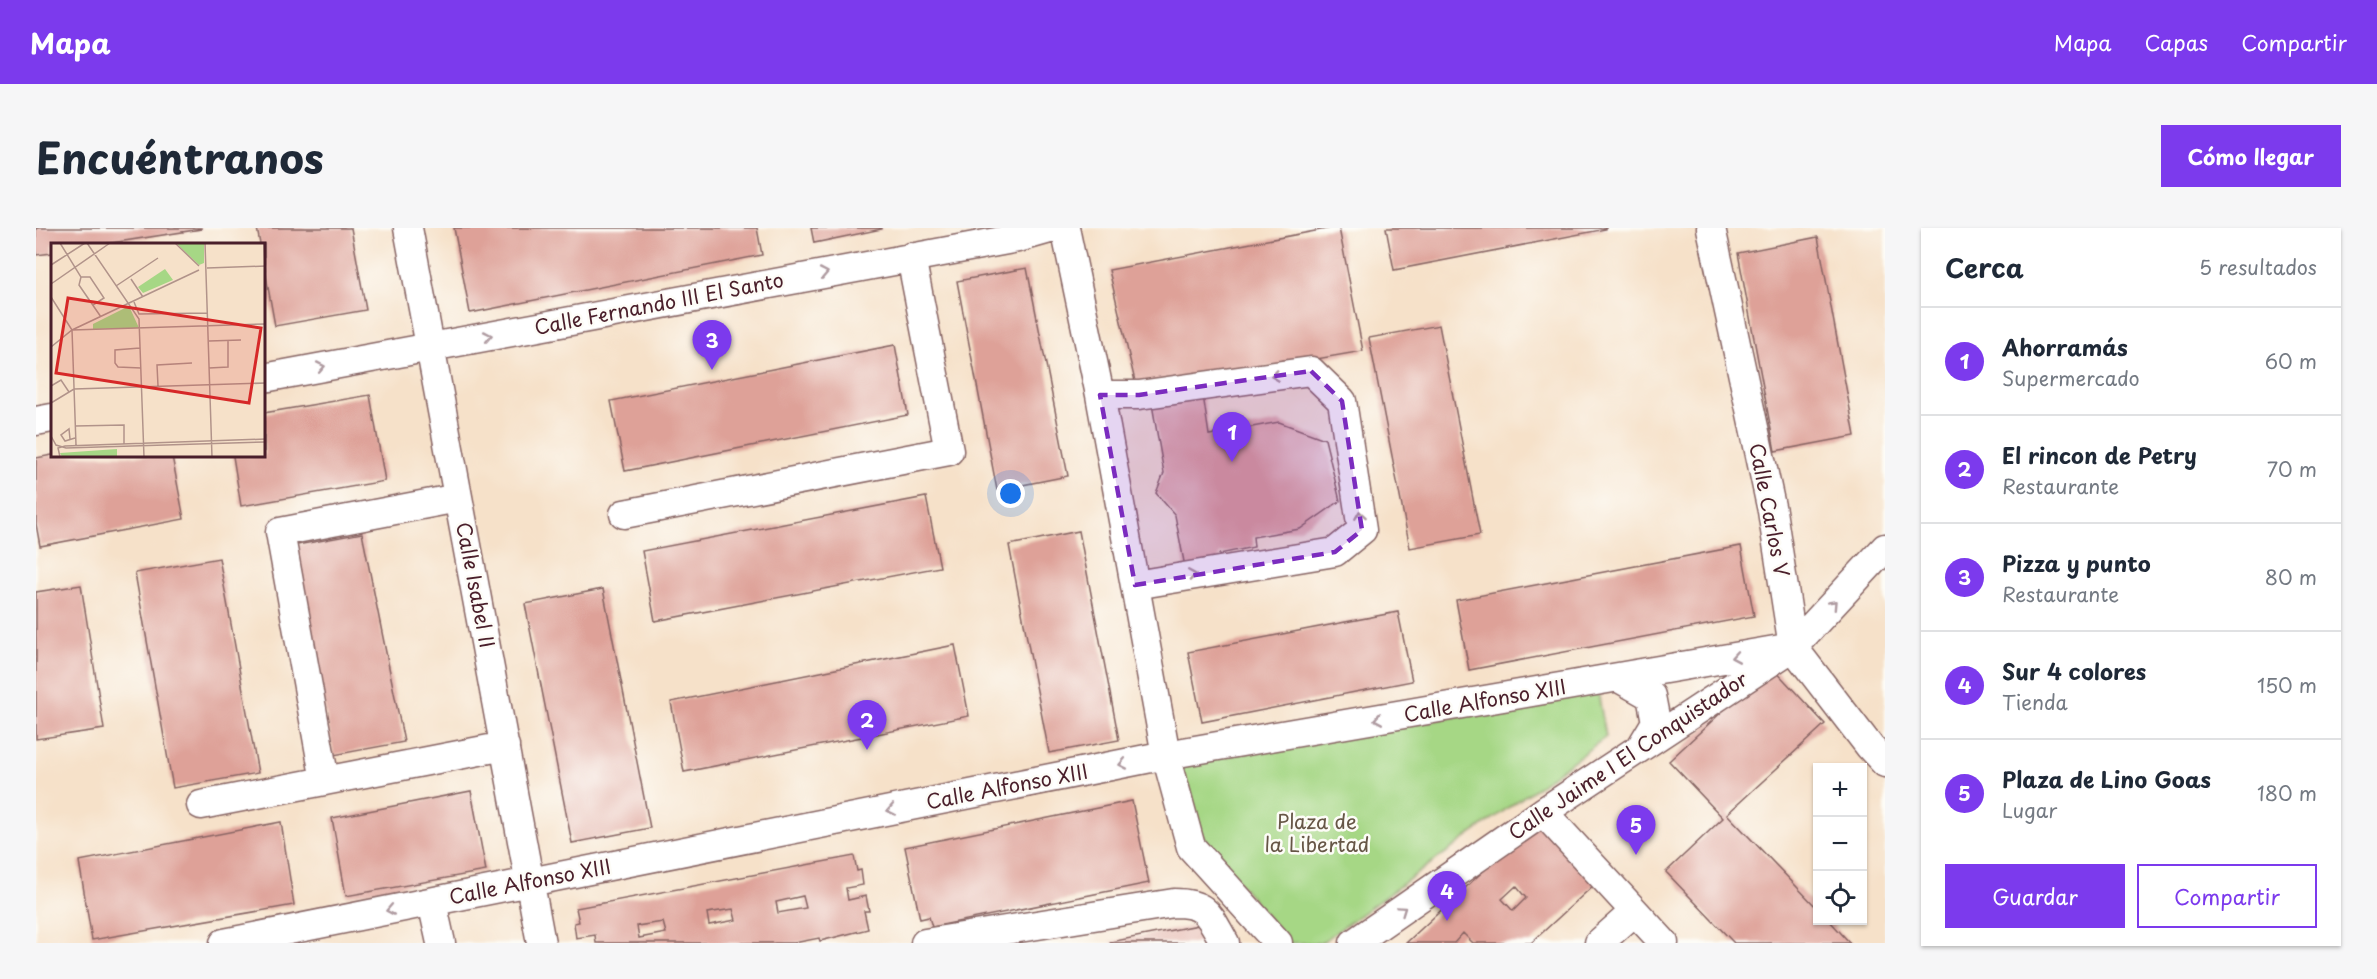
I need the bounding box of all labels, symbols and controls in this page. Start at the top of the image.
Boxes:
text: Mapa [30,21,111,64]
text: Mapa [2054,26,2112,58]
text: Capas [2145,26,2208,58]
text: Compartir [2241,26,2347,58]
text: Encuéntranos [36,125,324,188]
button: Cómo llegar [2161,125,2341,187]
inset map [51,243,266,458]
text: Cerca [1945,248,2024,287]
text: 5 resultados [2199,252,2317,282]
street label: Calle Fernando III El Santo [532,264,786,342]
one-way arrow [820,268,829,280]
pin: 3 [692,320,732,370]
one-way arrow [483,330,493,343]
text: Ahorramás [2002,330,2128,363]
text: 1 [1960,346,1969,376]
text: 60 m [2265,346,2317,376]
one-way arrow [316,361,326,374]
text: Supermercado [2002,363,2140,393]
one-way arrow [1270,370,1279,382]
pin: 1 [1212,412,1252,462]
text: El rincon de Petry [2002,438,2197,471]
street label: Calle Carlos V [1742,440,1798,580]
text: 2 [1957,454,1972,484]
text: 70 m [2267,454,2317,484]
text: Restaurante [2002,471,2119,501]
your location [996,479,1025,508]
one-way arrow [1354,510,1367,520]
street label: Calle Isabel II [449,519,503,650]
text: Pizza y punto [2002,546,2151,579]
text: 3 [1958,562,1971,592]
text: 80 m [2265,562,2317,592]
one-way arrow [1188,570,1197,582]
text: Restaurante [2002,579,2119,609]
one-way arrow [1826,600,1837,611]
one-way arrow [1731,650,1741,663]
text: Sur 4 colores [2002,654,2146,687]
street label: Calle Jaime I El Conquistador [1502,663,1754,847]
text: 4 [1958,670,1971,700]
text: 150 m [2257,670,2317,700]
street label: Calle Alfonso XIII [1401,671,1568,729]
text: Tienda [2002,687,2068,717]
pin: 2 [848,700,886,750]
one-way arrow [1373,712,1383,725]
street label: Calle Alfonso XIII [923,756,1090,816]
one-way arrow [1119,756,1129,769]
text: Plaza de Lino Goas [2002,762,2211,795]
map controls [1813,763,1867,925]
button: + [1813,763,1867,817]
text: 5 [1958,778,1971,808]
text: 180 m [2257,778,2317,808]
text: Lugar [2002,795,2057,825]
one-way arrow [886,803,896,816]
park label: Plaza de la Libertad [1264,806,1370,859]
pin: 5 [1616,806,1656,855]
button: − [1813,817,1867,871]
street label: Calle Alfonso XIII [446,851,613,911]
button: Guardar [1945,864,2125,928]
button: Compartir [2137,864,2317,928]
button: locate [1813,871,1867,925]
pin: 4 [1428,872,1466,921]
one-way arrow [385,903,395,916]
one-way arrow [1395,906,1406,917]

